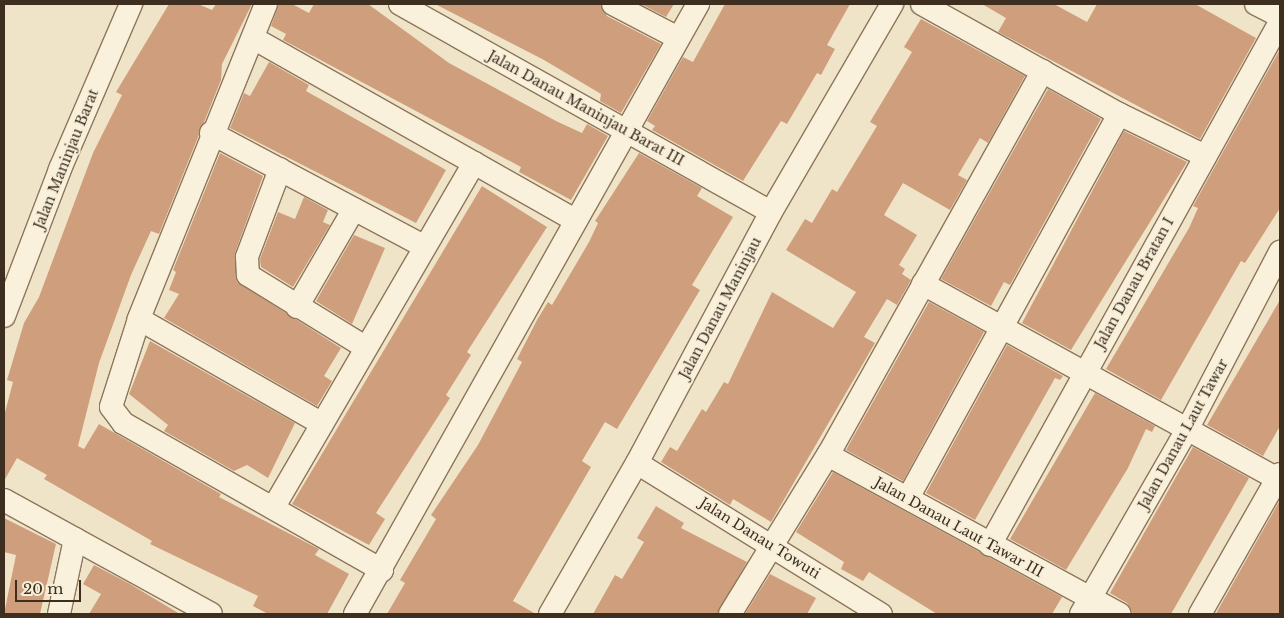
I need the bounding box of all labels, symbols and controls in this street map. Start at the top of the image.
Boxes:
street label: Jalan Danau Maninjau Barat III [485,47,687,169]
street label: Jalan Maninjau Barat [30,87,102,231]
street label: Jalan Danau Bratan I [1091,215,1177,351]
street label: Jalan Danau Maninjau [675,234,765,382]
street label: Jalan Danau Laut Tawar [1135,356,1231,512]
street label: Jalan Danau Laut Tawar III [871,473,1047,581]
street label: Jalan Danau Towuti [696,494,824,582]
scale bar [18,570,84,602]
text: 20 m [23,579,63,598]

